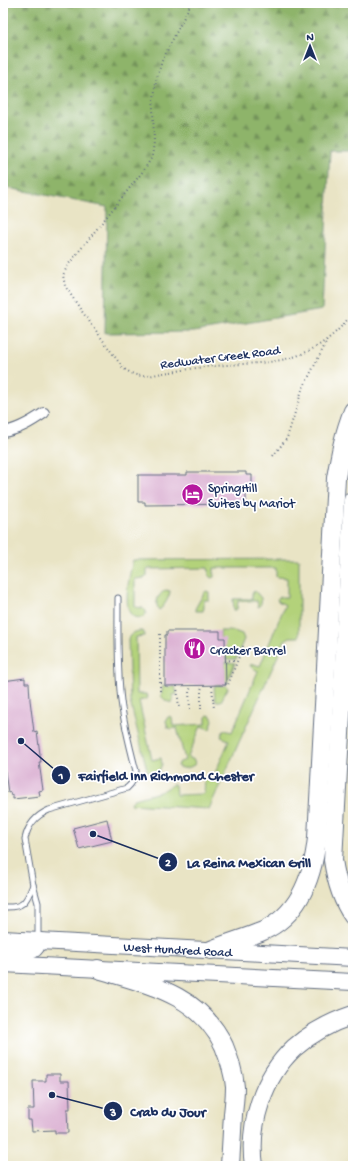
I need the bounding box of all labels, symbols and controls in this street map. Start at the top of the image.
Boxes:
north arrow [290,26,330,66]
text: N [306,32,314,44]
street label: Redwater Creek Road [160,344,282,373]
hotel icon: SpringHill Suites by Mariot [179,481,205,507]
place label: SpringHill Suites by Mariot [208,482,297,512]
restaurant icon: Cracker Barrel [182,636,208,662]
place label: Cracker Barrel [210,644,286,659]
callout: Fairfield Inn Richmond Chester [51,762,262,788]
text: Fairfield Inn Richmond Chester [77,769,256,786]
text: 1 [58,770,64,784]
callout: La Reina Mexican Grill [158,849,319,875]
text: La Reina Mexican Grill [187,856,311,873]
text: 2 [165,857,171,871]
street label: West Hundred Road [123,941,234,961]
callout: Crab du Jour [103,1098,214,1124]
text: Crab du Jour [129,1105,208,1122]
text: 3 [109,1107,116,1121]

